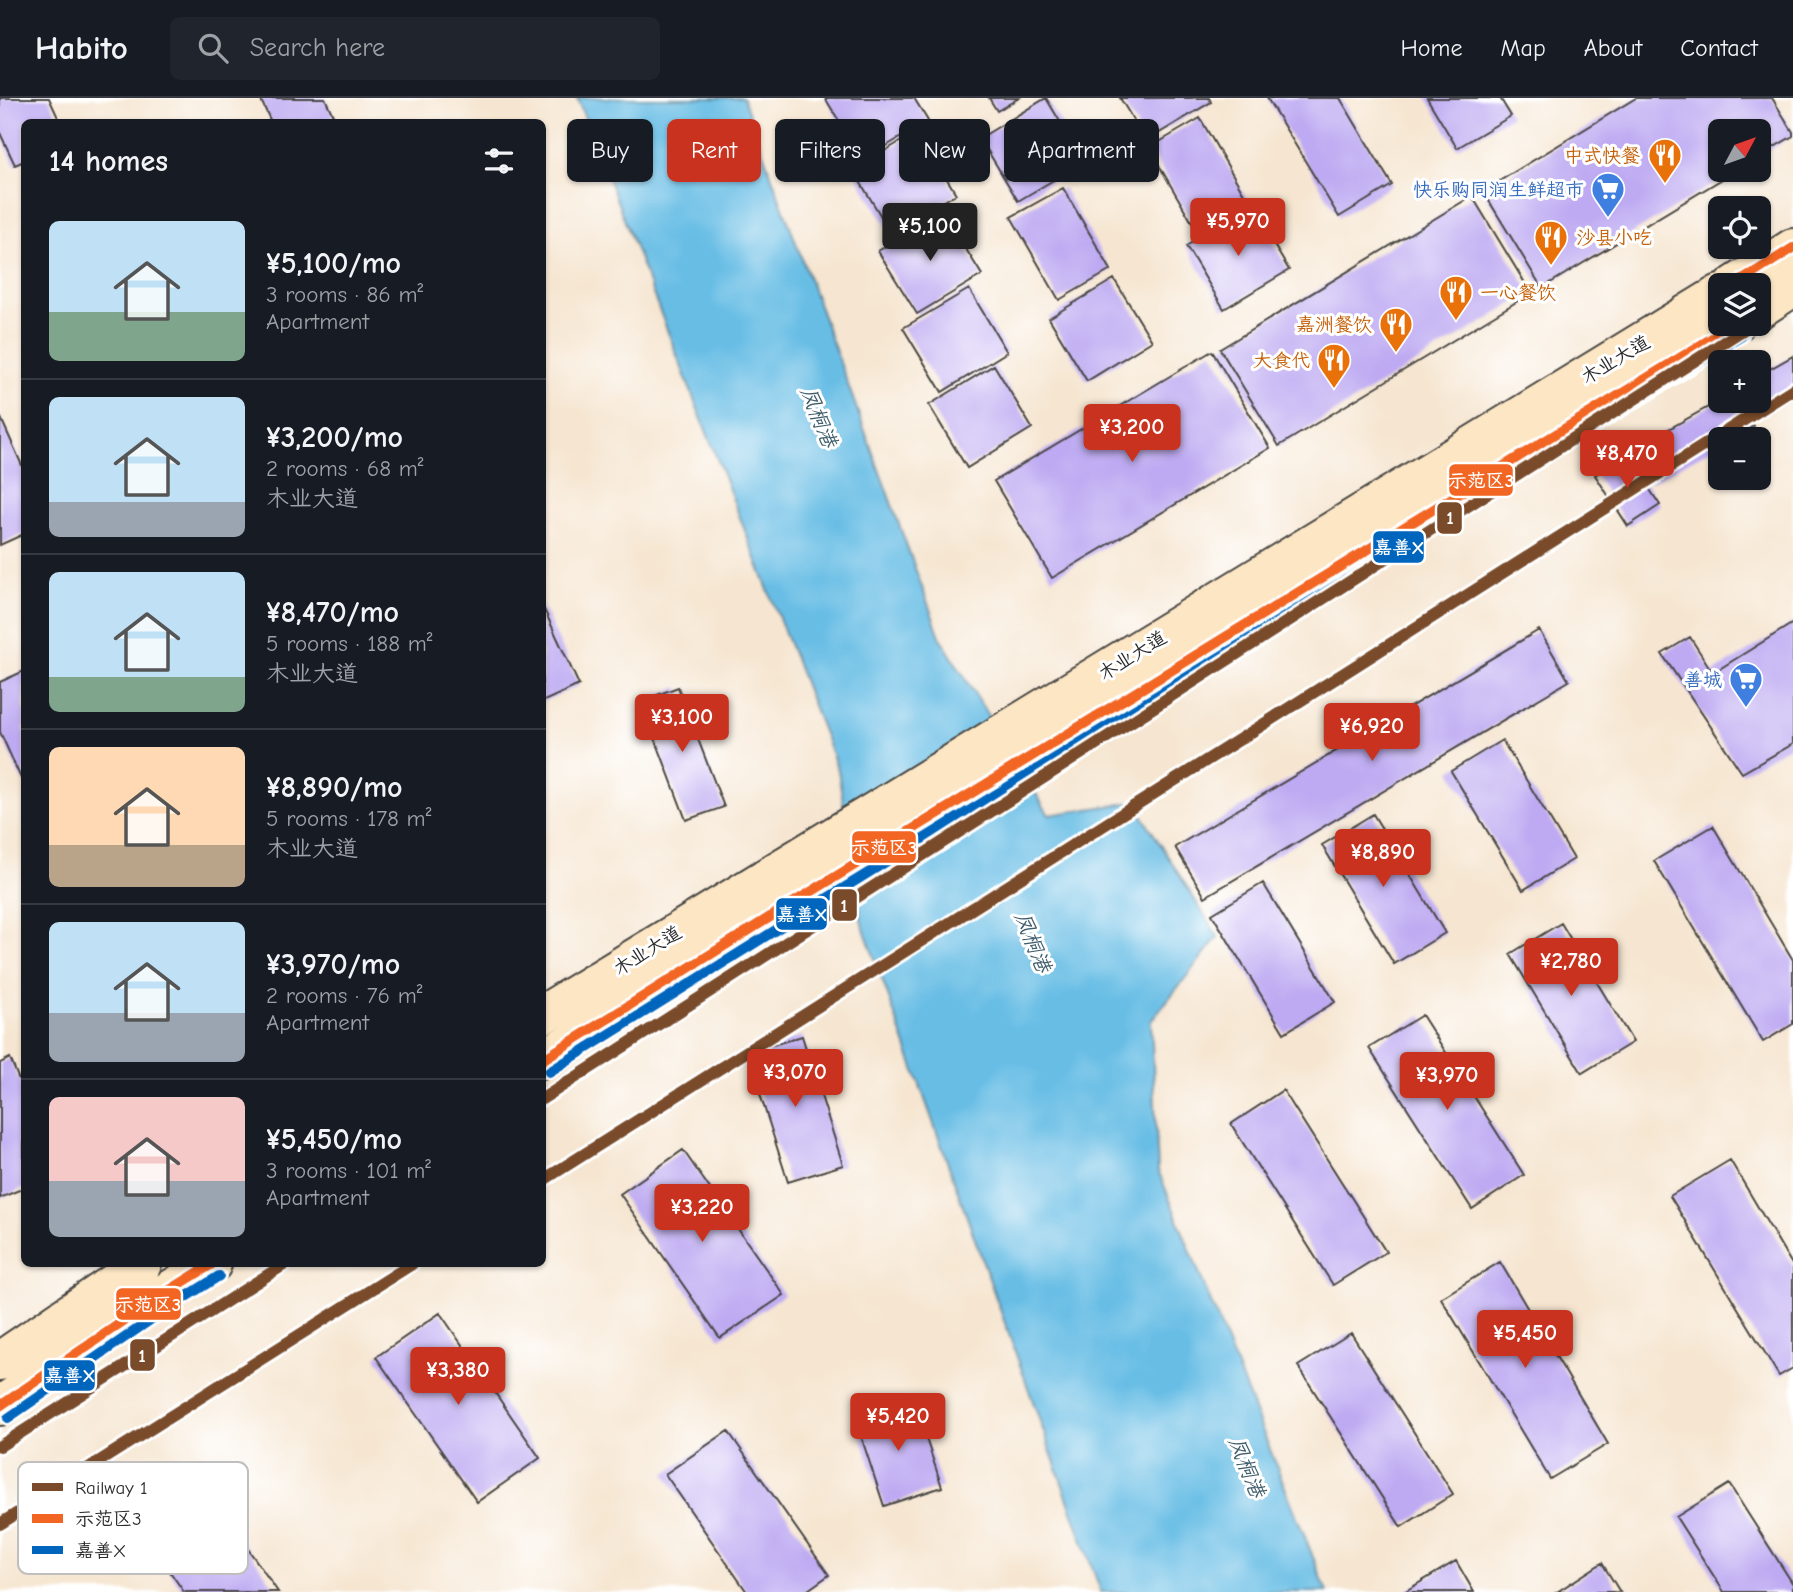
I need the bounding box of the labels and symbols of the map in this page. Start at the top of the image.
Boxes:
north arrow [1708,119,1771,182]
restaurant icon: 中式快餐 [1646,136,1684,185]
place label: 中式快餐 [1564,145,1640,167]
supermarket icon: 快乐购同润生鲜超市 [1589,170,1627,219]
place label: 快乐购同润生鲜超市 [1413,179,1584,201]
pin: ¥5,970 [1181,198,1295,258]
pin: ¥5,100 [873,204,987,263]
restaurant icon: 沙县小吃 [1532,218,1570,267]
place label: 沙县小吃 [1576,227,1652,249]
restaurant icon: 一心餐饮 [1437,273,1475,322]
place label: 一心餐饮 [1480,282,1556,304]
restaurant icon: 嘉洲餐饮 [1377,305,1415,354]
place label: 嘉洲餐饮 [1296,314,1372,336]
street label: 木业大道 [1577,331,1654,389]
restaurant icon: 大食代 [1315,341,1353,390]
place label: 大食代 [1253,350,1310,372]
water label: 凤桐港 [796,383,843,453]
pin: ¥3,200 [1075,404,1189,464]
pin: ¥8,470 [1570,430,1684,490]
line badge: 示范区3 [1448,463,1514,497]
text: 示范区3 [1448,470,1514,492]
line badge: 1 [1436,501,1463,535]
text: 1 [1446,507,1454,529]
line badge: 嘉善X [1372,530,1425,564]
text: 嘉善X [1373,537,1425,559]
street label: 木业大道 [1094,626,1171,685]
supermarket icon: 善城 [1727,660,1765,709]
place label: 善城 [1684,669,1722,691]
pin: ¥3,100 [625,694,739,754]
pin: ¥6,920 [1315,704,1429,763]
line badge: 示范区3 [851,830,917,864]
pin: ¥8,890 [1326,830,1440,889]
text: 示范区3 [851,837,917,859]
line badge: 1 [831,888,858,922]
text: 1 [840,895,848,917]
line badge: 嘉善X [775,897,828,931]
text: 嘉善X [776,904,828,926]
water label: 凤桐港 [1010,908,1057,978]
street label: 木业大道 [609,921,686,980]
pin: ¥2,780 [1514,939,1628,998]
pin: ¥3,070 [738,1049,852,1109]
pin: ¥3,970 [1390,1052,1504,1112]
pin: ¥3,220 [645,1184,759,1244]
line badge: 示范区3 [115,1287,182,1321]
text: 示范区3 [115,1294,181,1316]
pin: ¥5,450 [1468,1310,1582,1370]
line badge: 1 [129,1338,156,1372]
text: 1 [138,1345,146,1367]
pin: ¥3,380 [401,1348,515,1407]
line badge: 嘉善X [43,1359,96,1392]
text: 嘉善X [44,1365,96,1387]
pin: ¥5,420 [841,1394,955,1453]
water label: 凤桐港 [1224,1433,1271,1503]
legend [18,1462,248,1574]
text: Railway 1 [75,1477,148,1499]
text: 示范区3 [75,1508,142,1530]
text: 嘉善X [75,1540,126,1562]

